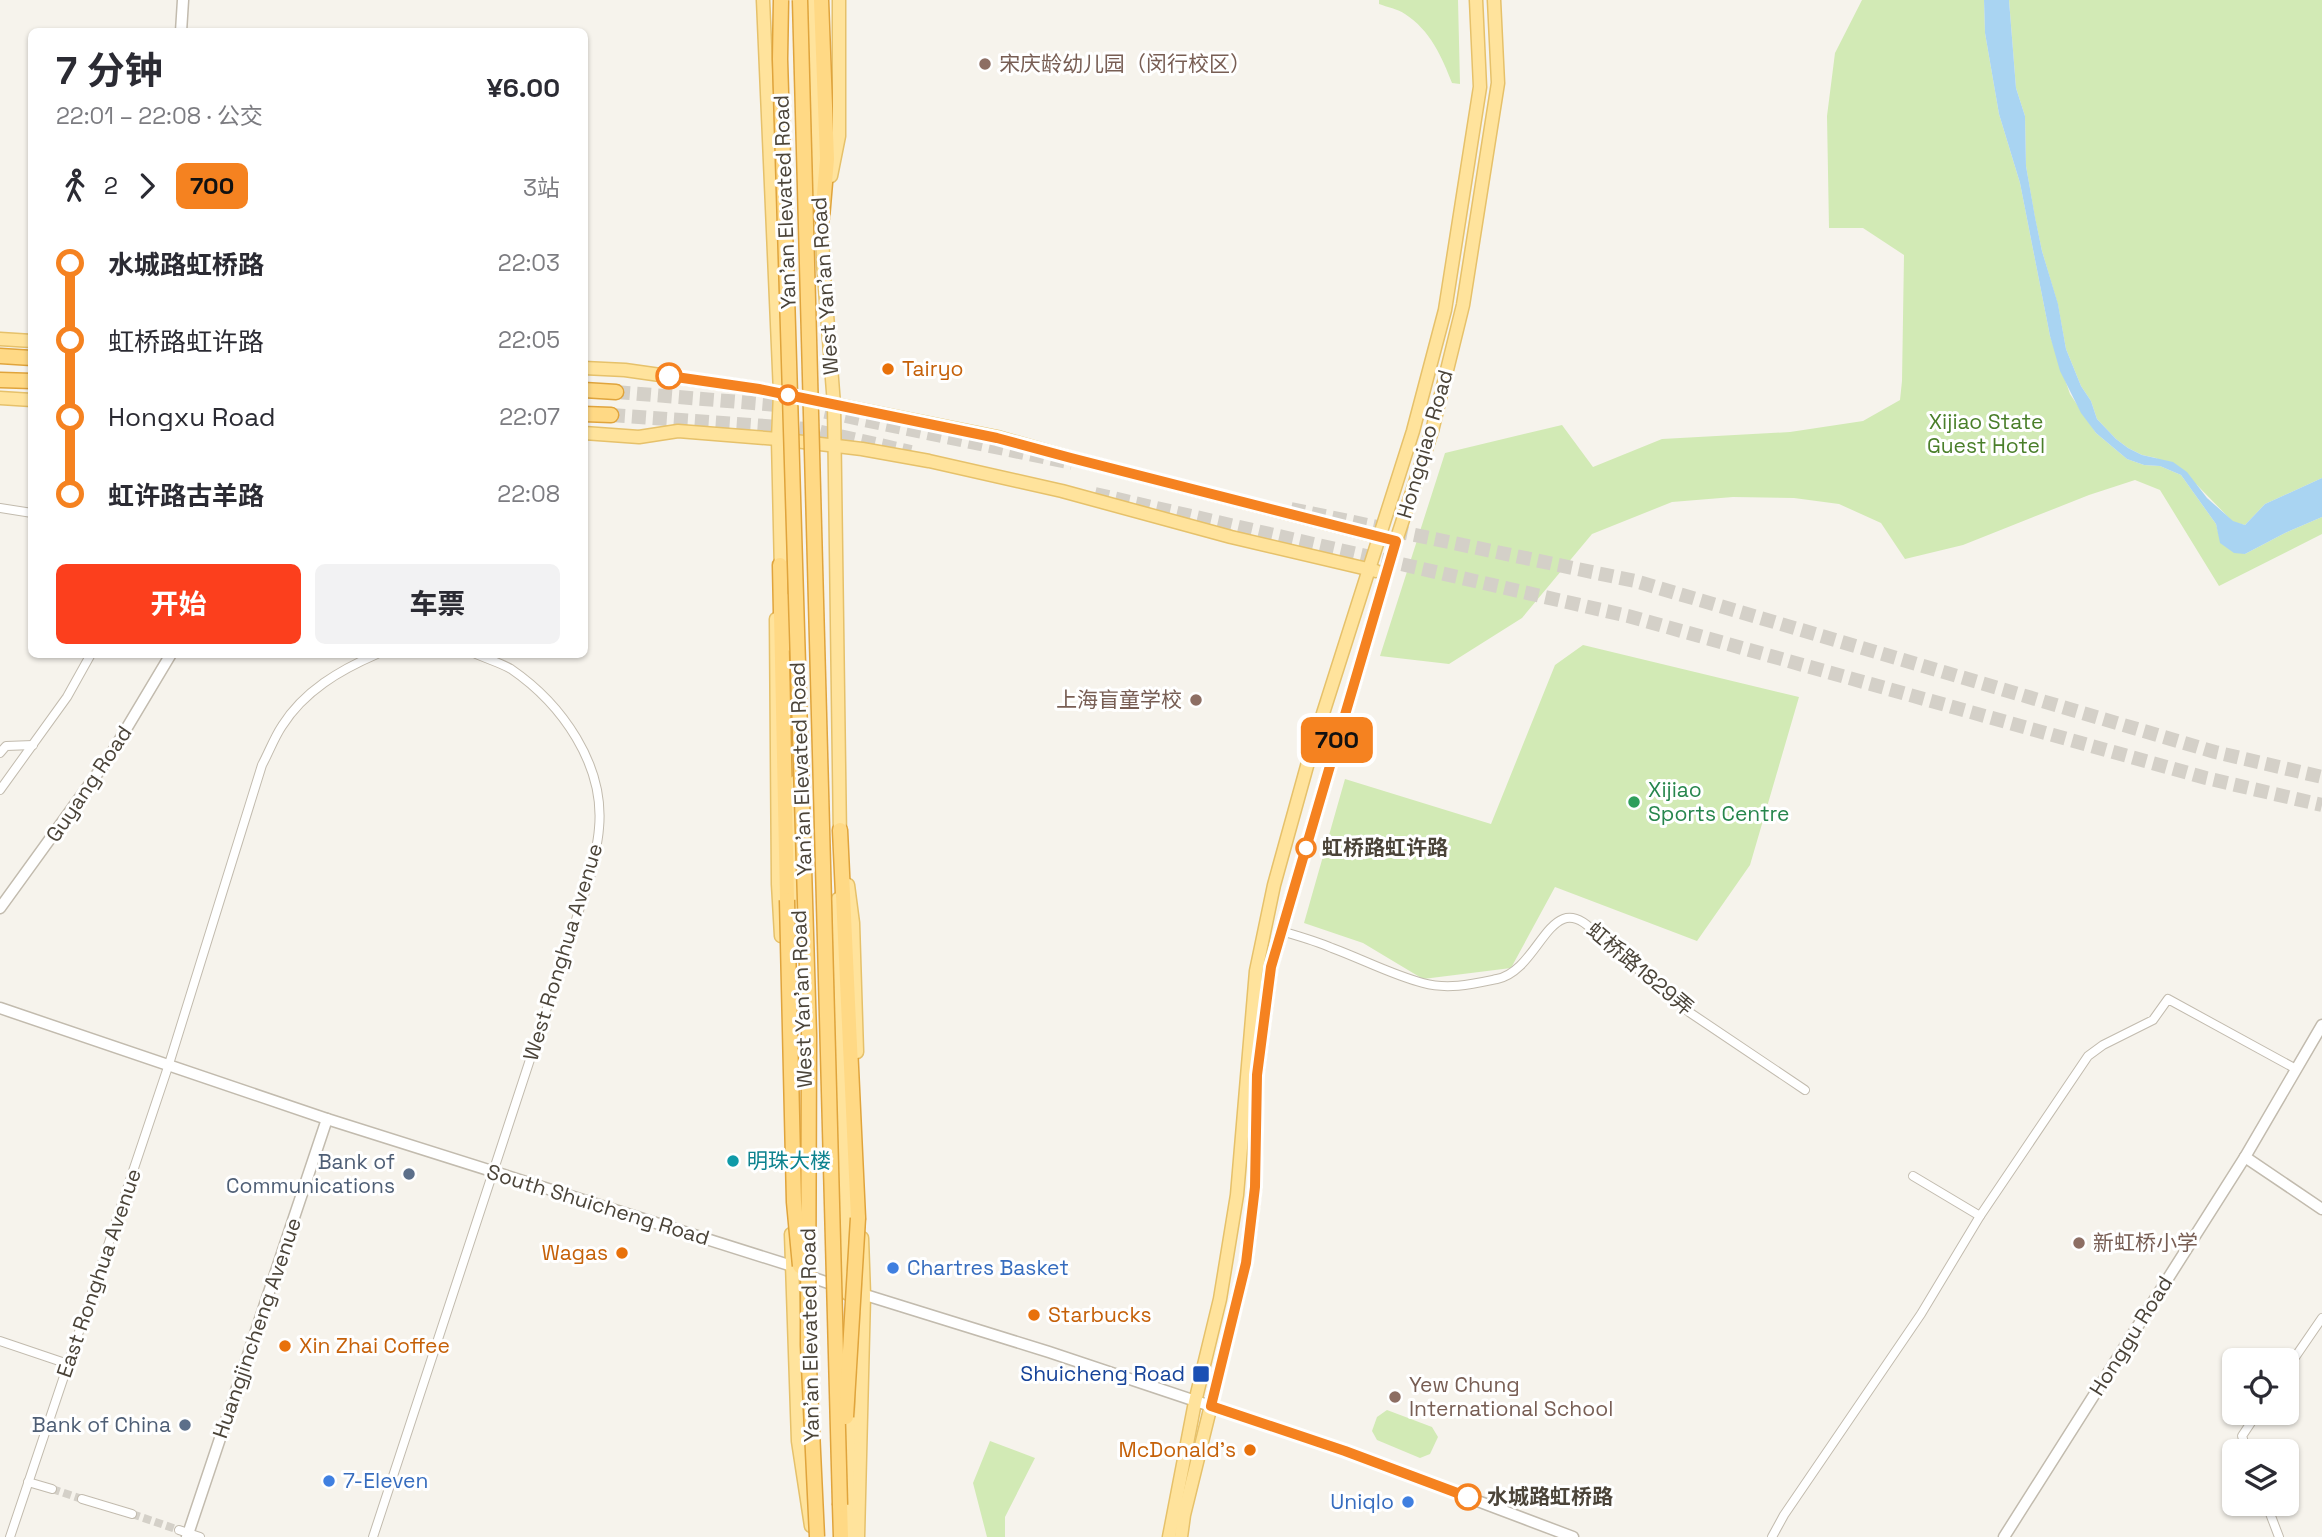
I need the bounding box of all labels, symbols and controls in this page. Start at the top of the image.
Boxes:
text: 7 分钟 [56,47,163,95]
place label: 宋庆龄幼儿园（闵行校区） [999,50,1251,77]
marker: 宋庆龄幼儿园（闵行校区） [977,56,993,72]
text: ¥6.00 [487,71,560,105]
street label: Yan'an Elevated Road [767,95,802,310]
text: 22:01 – 22:08 · 公交 [56,101,263,131]
icon: walk [56,167,94,205]
icon: forward [128,167,166,205]
text: 700 [190,170,234,201]
text: 2 [104,171,118,201]
text: 3站 [523,173,560,203]
street label: West Yan'an Road [805,196,844,376]
text: 水城路虹桥路 [108,248,264,282]
text: 22:03 [498,248,560,278]
text: 虹桥路虹许路 [108,325,264,359]
text: 22:05 [498,325,560,355]
place label: Tairyo [902,355,963,382]
marker: Tairyo [880,361,896,377]
unlabelled marker [656,363,682,389]
street label: Hongqiao Road [1390,366,1459,521]
unlabelled marker [778,385,798,405]
text: Hongxu Road [108,400,276,434]
text: 22:07 [499,402,560,432]
park label: Xijiao State Guest Hotel [1927,408,2045,459]
text: 虹许路古羊路 [108,479,264,513]
text: 22:08 [497,479,560,509]
button: 开始 [56,564,301,644]
button: 车票 [315,564,560,644]
street label: Yan'an Elevated Road [783,662,818,877]
place label: 上海盲童学校 [1056,686,1182,713]
marker: 上海盲童学校 [1188,692,1204,708]
line badge: 700 [1297,717,1377,763]
street label: Guyang Road [40,720,138,847]
text: 700 [1315,724,1359,755]
place label: Xijiao Sports Centre [1648,776,1790,827]
marker: Xijiao Sports Centre [1626,794,1642,810]
place label: 虹桥路虹许路 [1322,834,1448,861]
marker: 虹桥路虹许路 [1296,838,1316,858]
street label: West Ronghua Avenue [517,840,608,1064]
street label: West Yan'an Road [785,909,818,1089]
street label: 虹桥路1829弄 [1581,916,1699,1021]
place label: 明珠大楼 [747,1147,831,1174]
place label: Bank of Communications [226,1148,395,1199]
marker: 明珠大楼 [725,1153,741,1169]
street label: South Shuicheng Road [484,1158,713,1251]
street label: East Ronghua Avenue [50,1165,147,1381]
marker: Bank of Communications [401,1166,417,1182]
street label: Huangjincheng Avenue [206,1214,307,1442]
street label: Yan'an Elevated Road [794,1228,825,1442]
place label: 新虹桥小学 [2093,1229,2198,1256]
marker: 新虹桥小学 [2071,1235,2087,1251]
place label: Wagas [542,1239,608,1266]
marker: Wagas [614,1245,630,1261]
place label: Chartres Basket [907,1254,1069,1281]
marker: Chartres Basket [885,1260,901,1276]
street label: Honggu Road [2083,1271,2178,1401]
place label: Starbucks [1048,1301,1152,1328]
marker: Starbucks [1026,1307,1042,1323]
place label: Xin Zhai Coffee [299,1332,450,1359]
marker: Xin Zhai Coffee [277,1338,293,1354]
map controls [2222,1348,2299,1516]
button: locate [2222,1348,2299,1425]
place label: Shuicheng Road [1020,1360,1185,1387]
marker: Shuicheng Road [1191,1364,1211,1384]
place label: Yew Chung International School [1409,1371,1613,1422]
marker: Yew Chung International School [1387,1389,1403,1405]
place label: Bank of China [32,1411,171,1438]
marker: Bank of China [177,1417,193,1433]
place label: McDonald's [1118,1436,1236,1463]
button: layers [2222,1439,2299,1516]
marker: McDonald's [1242,1442,1258,1458]
place label: 7-Eleven [343,1467,428,1494]
marker: 7-Eleven [321,1473,337,1489]
place label: 水城路虹桥路 [1487,1483,1613,1510]
marker: 水城路虹桥路 [1455,1484,1481,1510]
place label: Uniqlo [1330,1488,1394,1515]
marker: Uniqlo [1400,1494,1416,1510]

